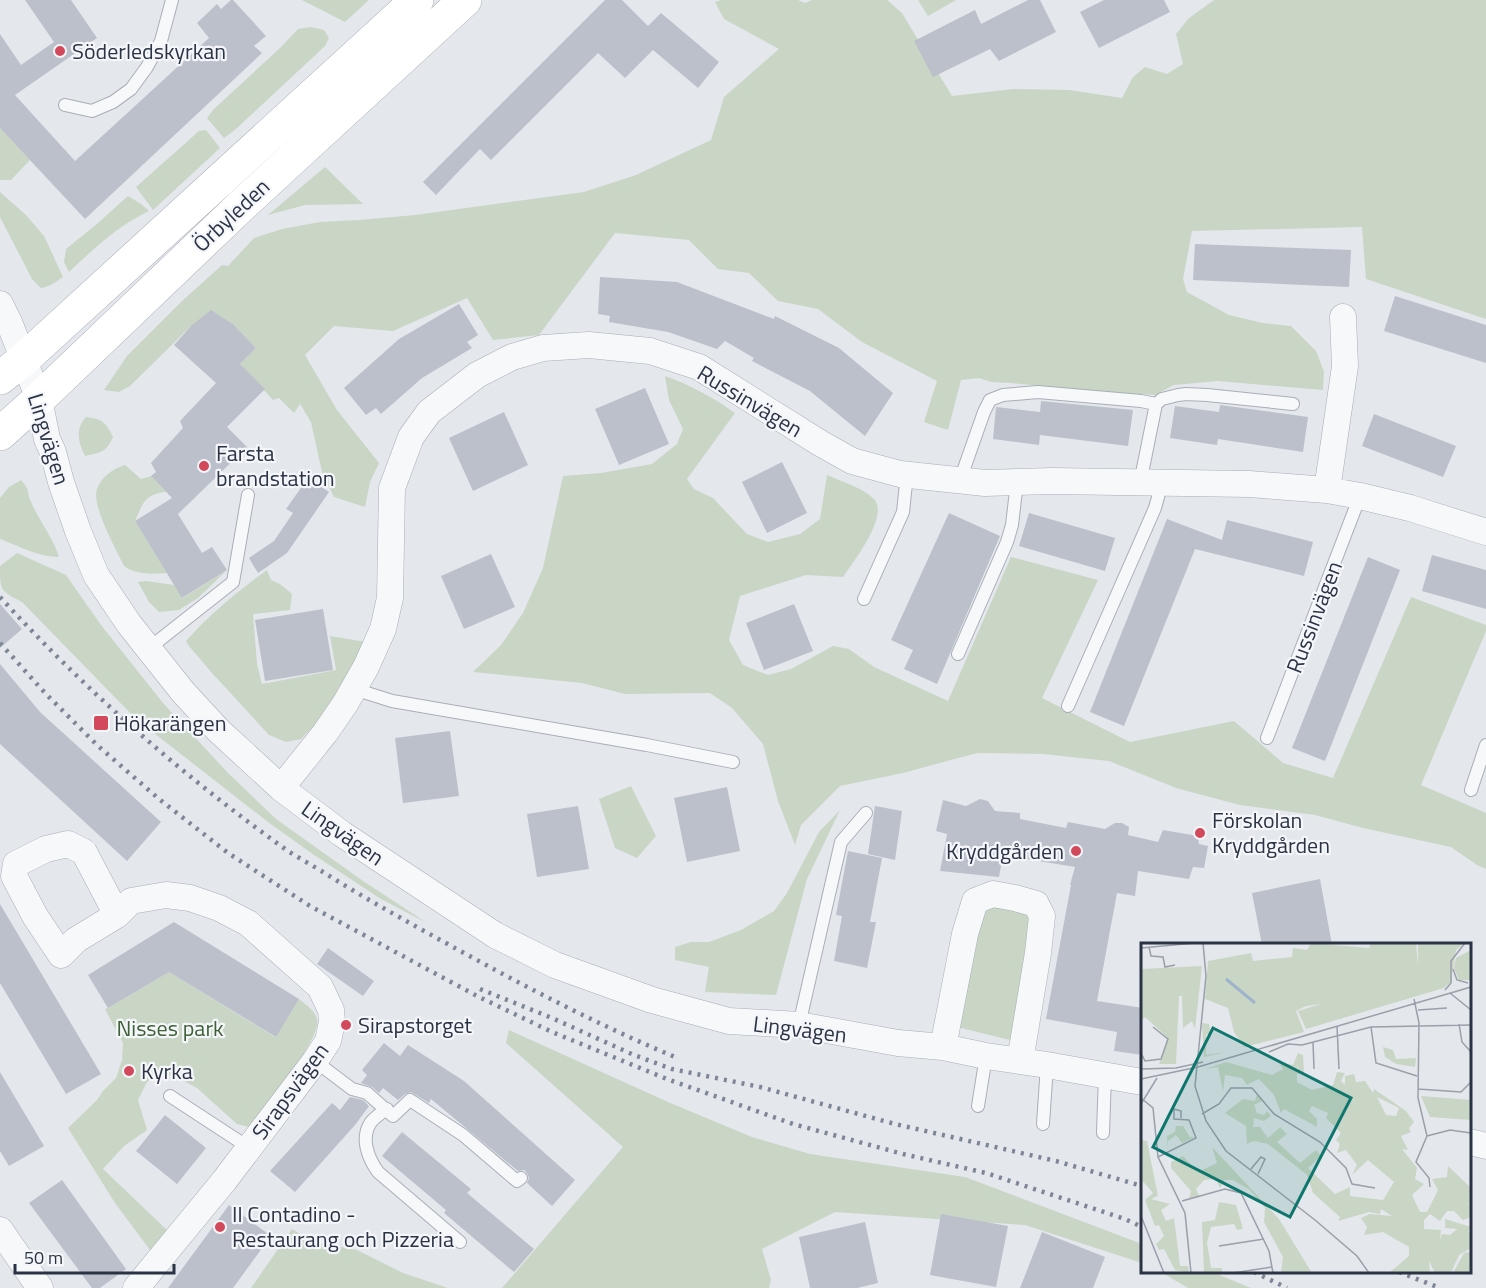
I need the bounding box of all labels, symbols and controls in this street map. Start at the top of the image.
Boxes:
place label: Söderledskyrkan [72,34,226,68]
marker: Söderledskyrkan [53,44,67,58]
street label: Örbyleden [185,170,277,260]
street label: Russinvägen [691,356,809,446]
street label: Lingvägen [19,389,79,489]
place label: Farsta brandstation [216,436,335,495]
marker: Farsta brandstation [197,459,211,473]
street label: Russinvägen [1277,556,1351,678]
place label: Hökarängen [114,706,227,740]
marker: Hökarängen [92,714,110,732]
street label: Lingvägen [295,792,391,874]
place label: Förskolan Kryddgården [1212,803,1330,862]
marker: Förskolan Kryddgården [1193,826,1207,840]
place label: Kryddgården [946,834,1064,868]
marker: Kryddgården [1069,844,1083,858]
inset map [1141,943,1471,1273]
street label: Lingvägen [751,1006,849,1052]
place label: Sirapstorget [358,1008,472,1042]
park label: Nisses park [116,1011,224,1045]
marker: Sirapstorget [339,1018,353,1032]
street label: Sirapsvägen [243,1035,337,1147]
place label: Kyrka [141,1054,193,1088]
marker: Kyrka [122,1064,136,1078]
place label: Il Contadino - Restaurang och Pizzeria [232,1197,454,1256]
marker: Il Contadino - Restaurang och Pizzeria [213,1220,227,1234]
scale bar [15,1237,174,1275]
text: 50 m [24,1244,63,1271]

